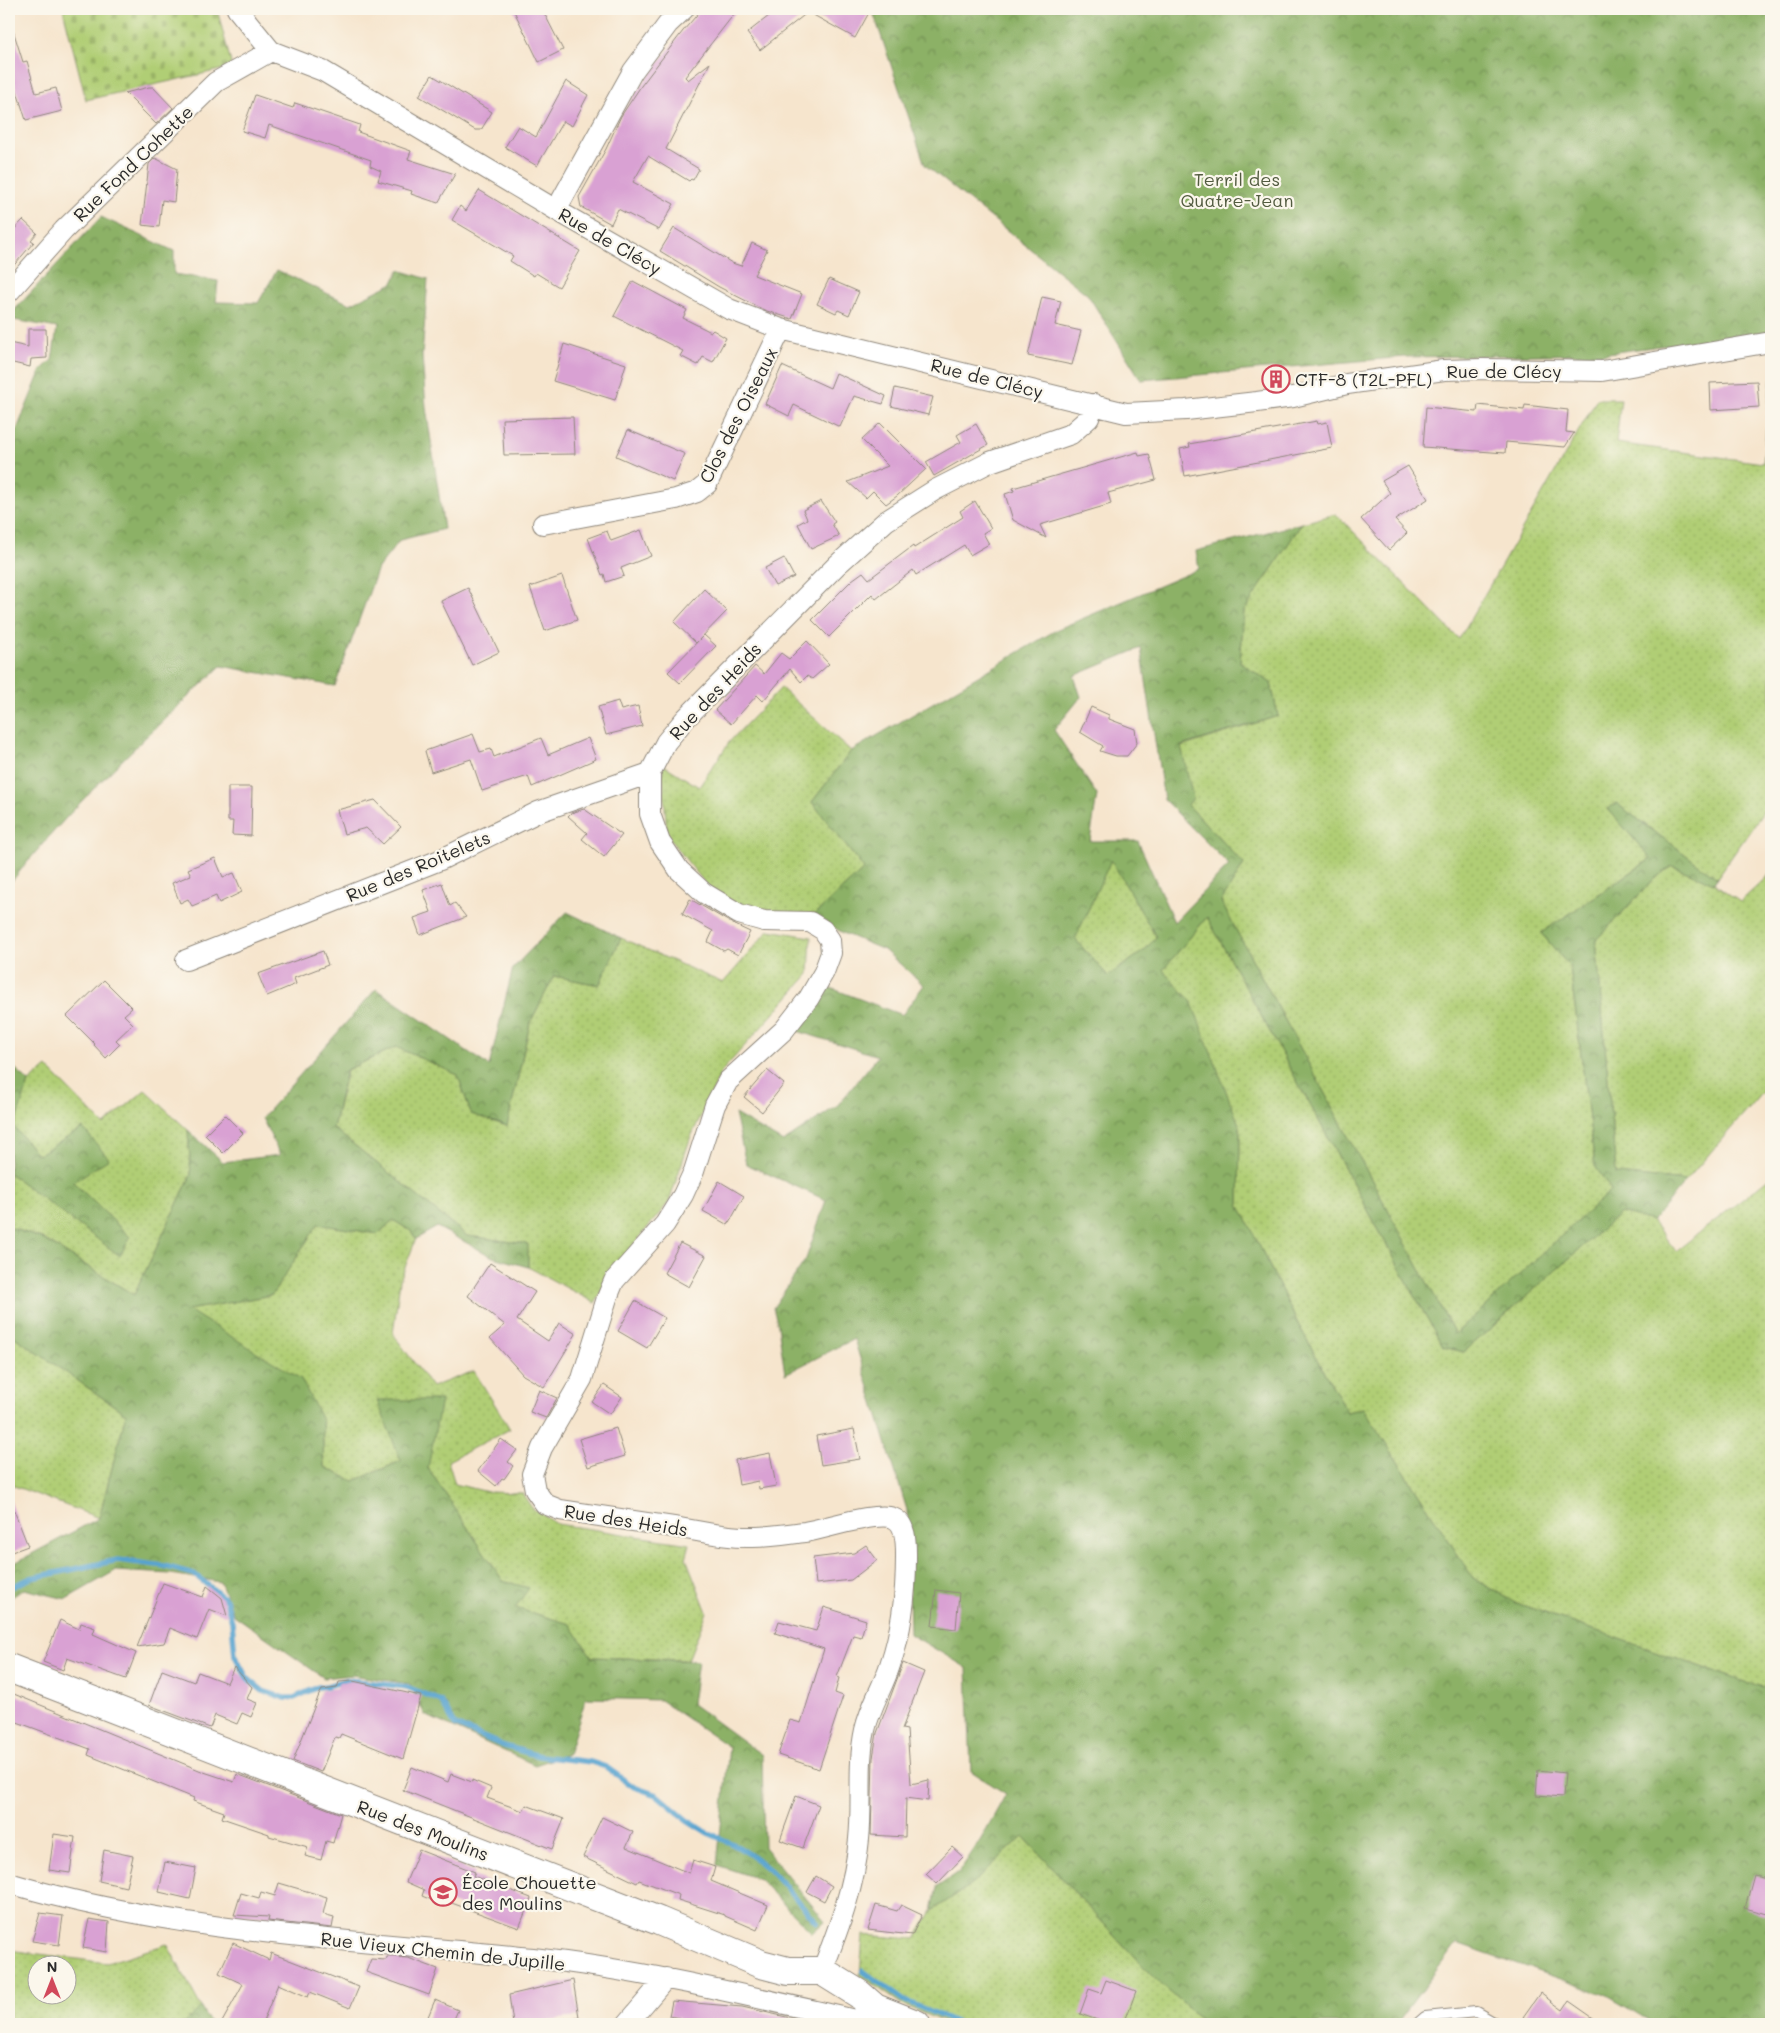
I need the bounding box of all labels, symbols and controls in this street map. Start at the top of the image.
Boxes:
street label: Rue Fond Cohette [68,100,198,226]
park label: Terril des Quatre-Jean [1180,167,1294,212]
street label: Rue de Clécy [554,202,666,280]
street label: Clos des Oiseaux [693,343,783,487]
street label: Rue de Clécy [928,352,1046,404]
street label: Rue de Clécy [1446,359,1562,383]
building icon: CTF-8 (T2L-PFL) [1261,364,1291,394]
place label: CTF-8 (T2L-PFL) [1295,367,1432,391]
street label: Rue des Heids [664,637,766,745]
street label: Rue des Roitelets [342,825,494,907]
street label: Rue des Heids [562,1498,690,1542]
street label: Rue des Moulins [354,1794,492,1866]
place label: École Chouette des Moulins [462,1870,597,1915]
school or university icon: École Chouette des Moulins [428,1877,458,1907]
street label: Rue Vieux Chemin de Jupille [319,1926,567,1976]
north arrow [28,1956,78,2006]
text: N [47,1957,57,1976]

